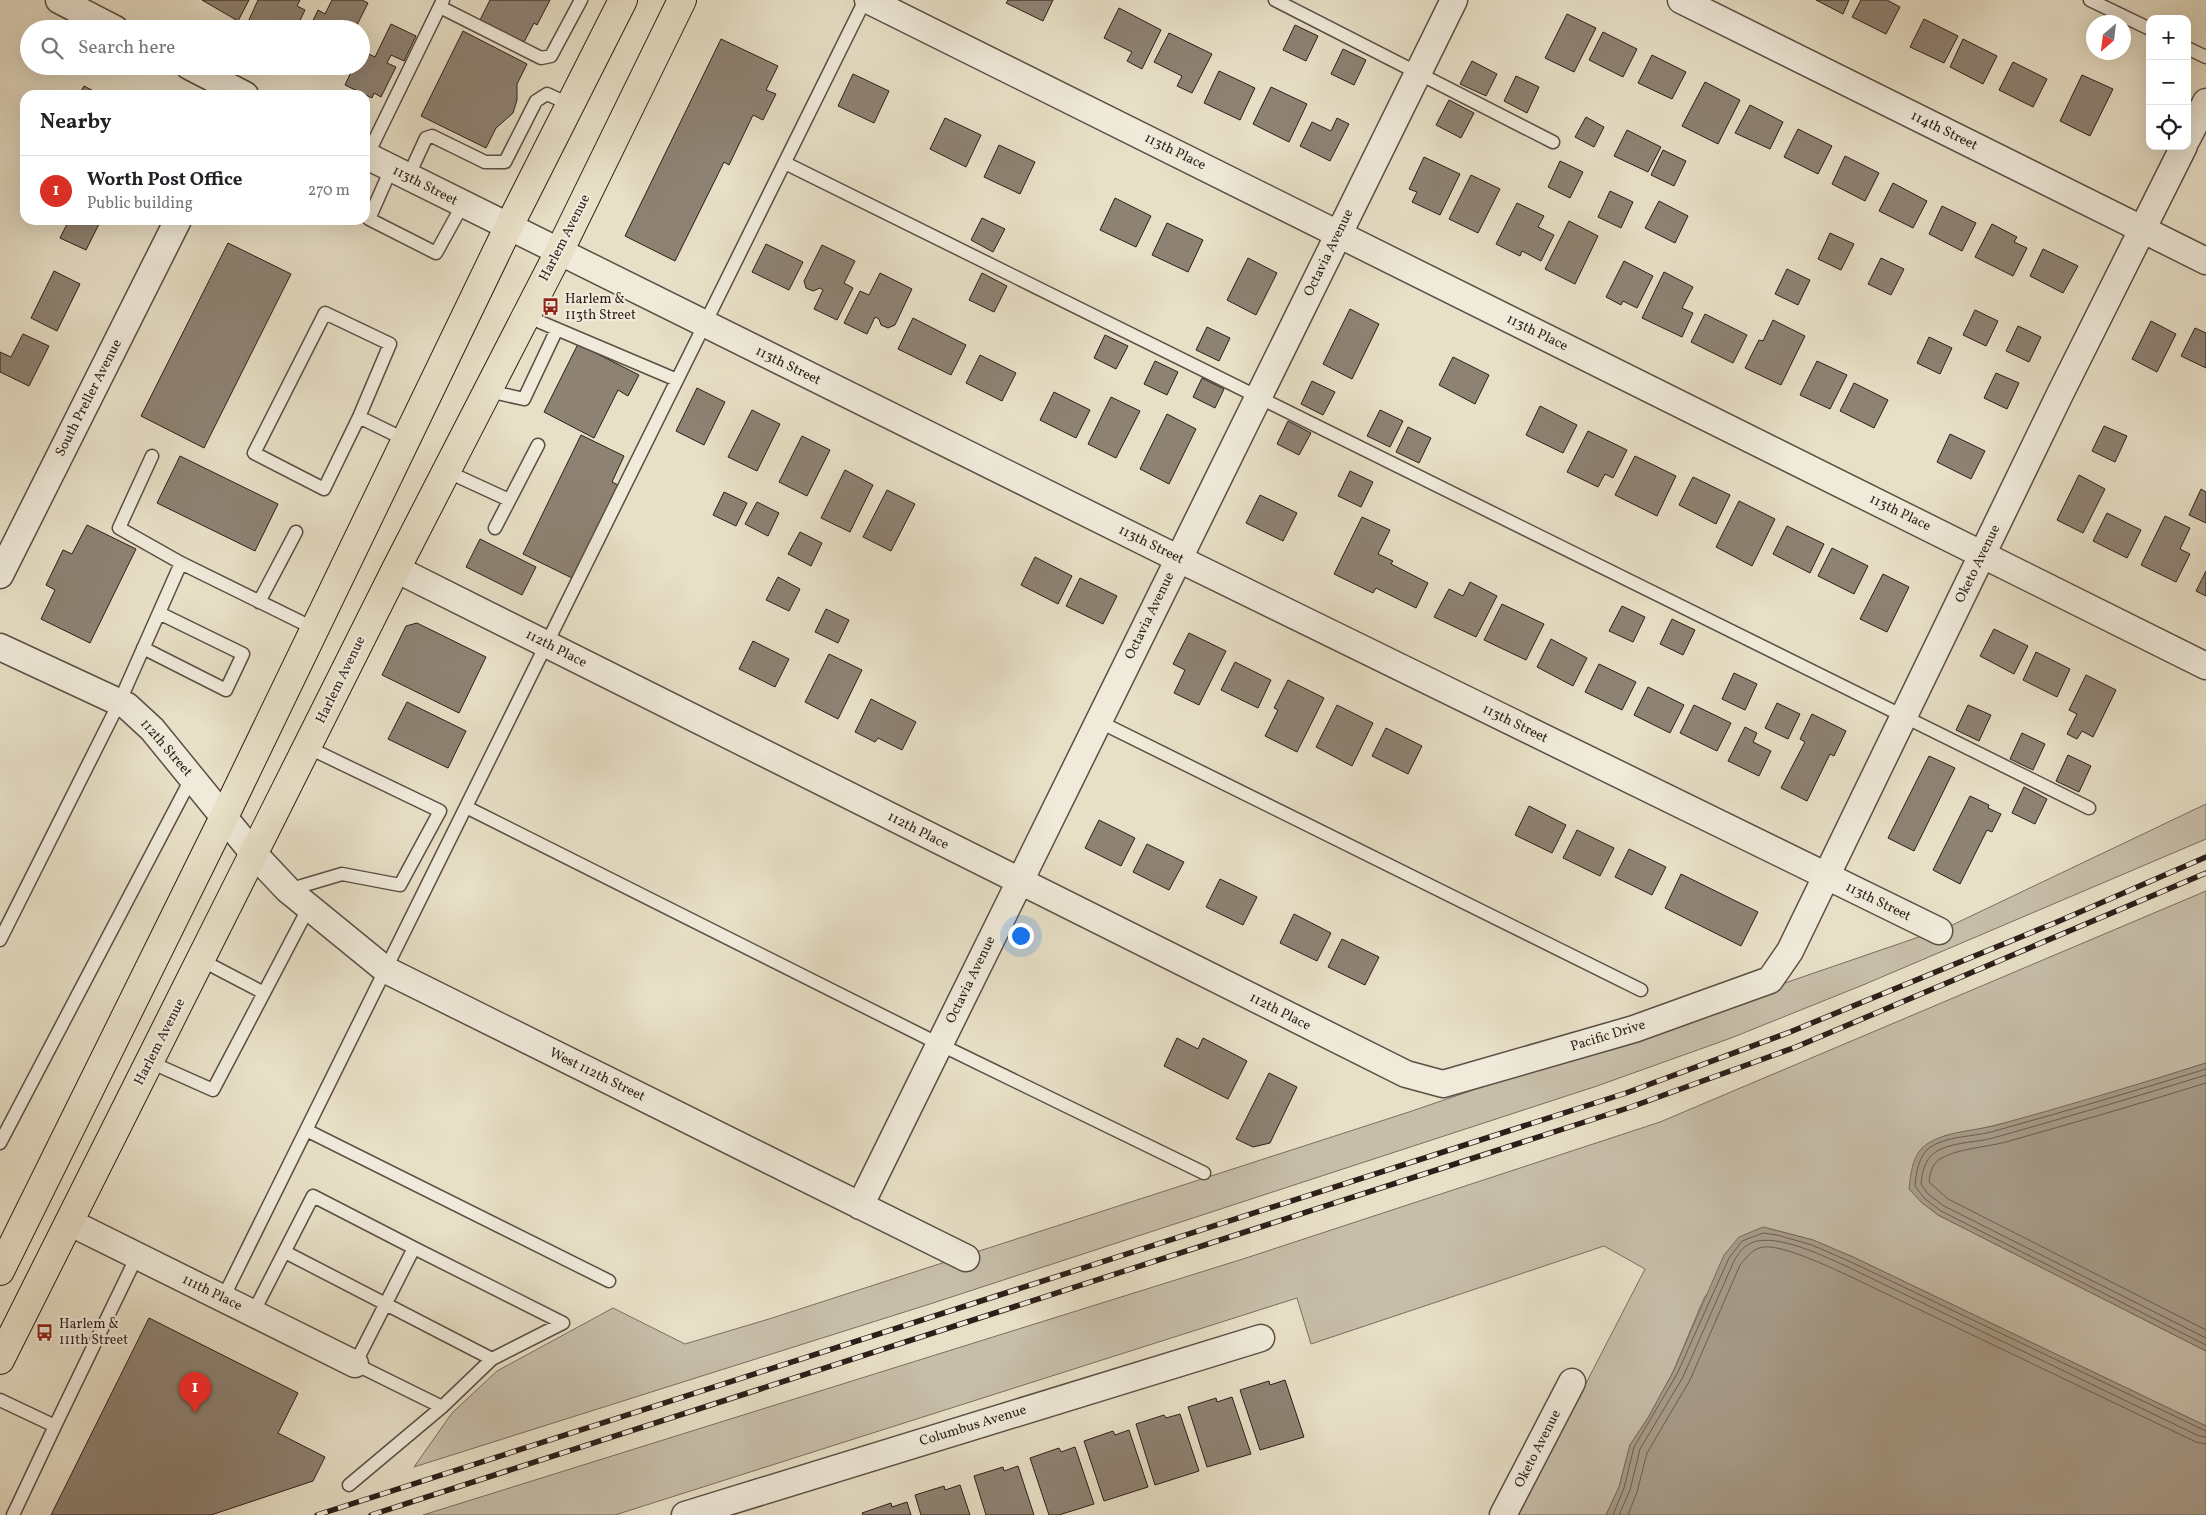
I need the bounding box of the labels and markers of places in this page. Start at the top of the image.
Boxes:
place label: Harlem & 113th Street [565,290,636,325]
bus stop icon: Harlem & 113th Street [541,297,561,317]
place label: Harlem & 111th Street [59,1315,128,1350]
bus stop icon: Harlem & 111th Street [35,1322,55,1342]
pin: 1 [179,1372,211,1413]

